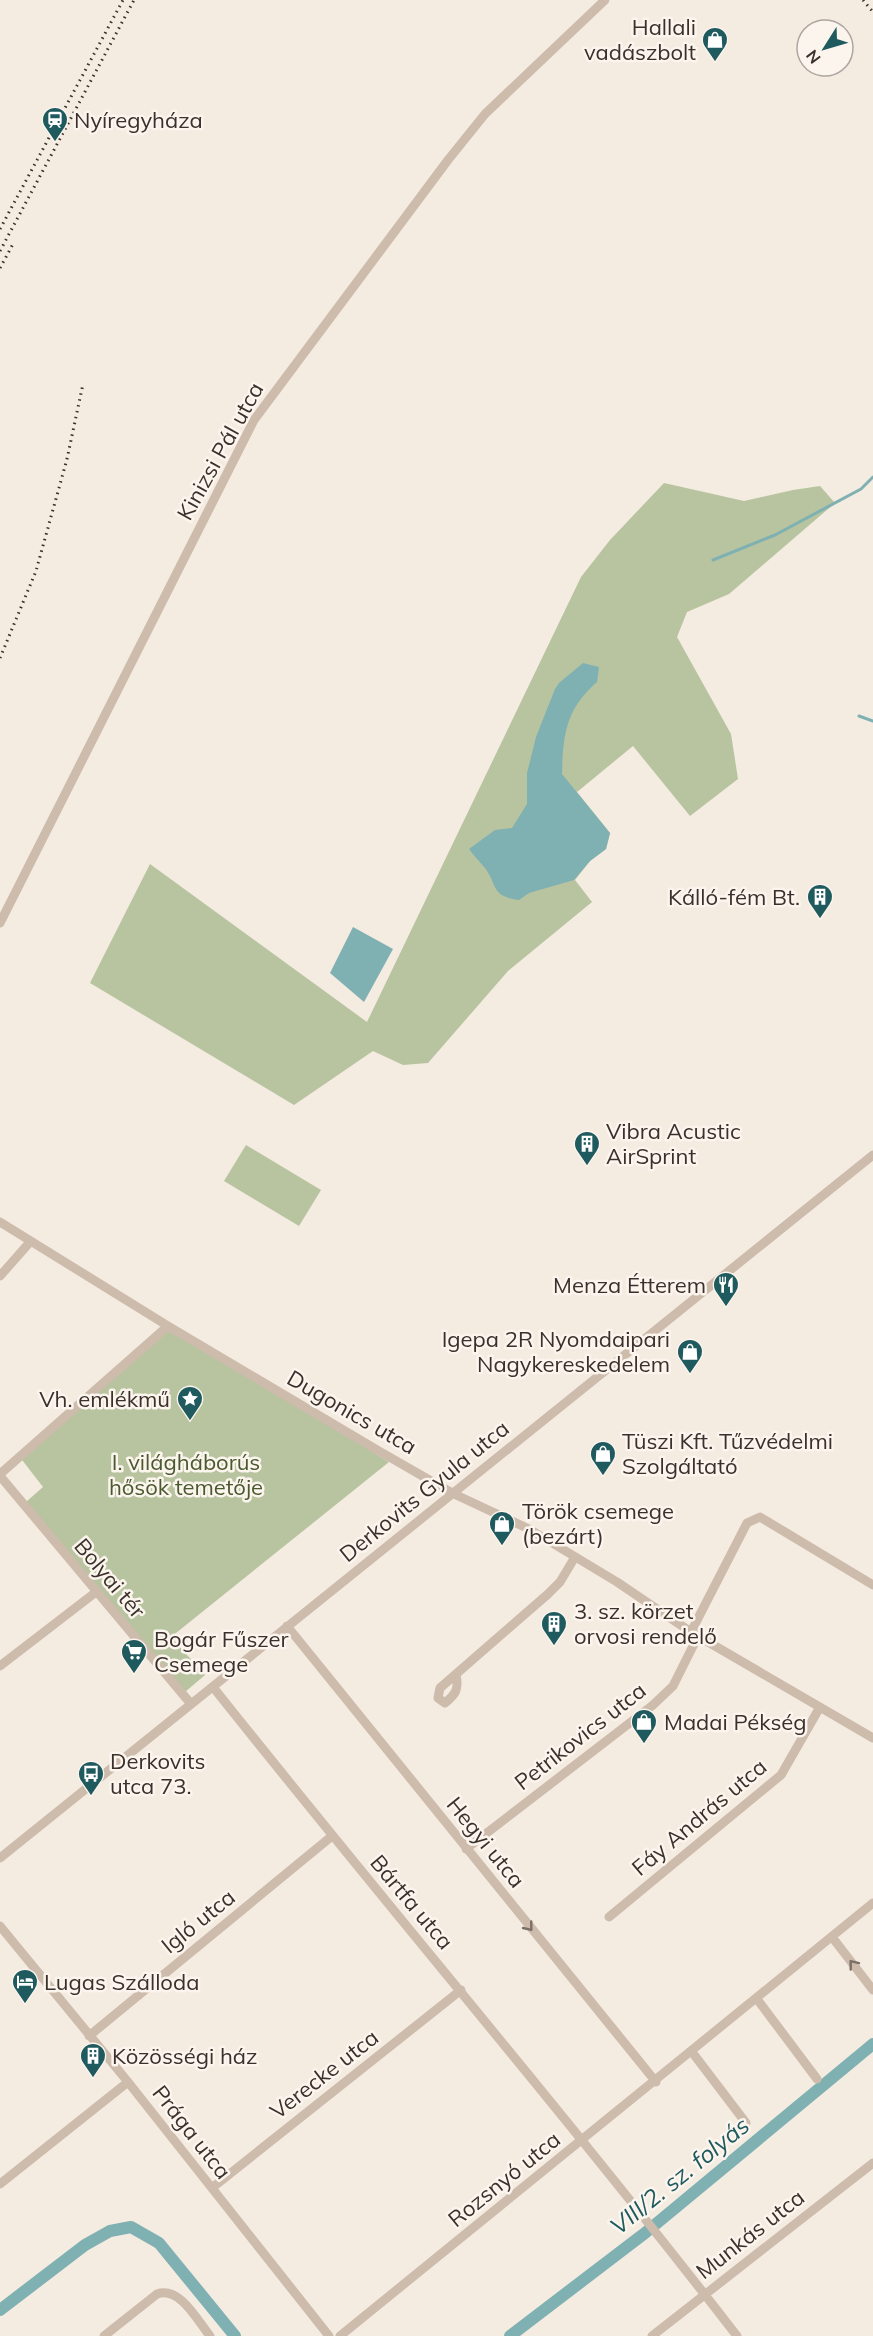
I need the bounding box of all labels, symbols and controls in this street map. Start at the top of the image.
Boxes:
place label: Hallali vadászbolt [584,13,696,66]
north arrow [795,18,855,78]
shop icon: Hallali vadászbolt [700,25,730,63]
text: N [801,46,825,68]
station icon: Nyíregyháza [40,105,70,143]
place label: Nyíregyháza [74,106,203,134]
street label: Kinizsi Pál utca [171,377,269,525]
building icon: Kálló-fém Bt. [805,882,835,920]
place label: Kálló-fém Bt. [668,883,800,911]
place label: Vibra Acustic AirSprint [606,1117,741,1170]
building icon: Vibra Acustic AirSprint [572,1129,602,1167]
restaurant icon: Menza Étterem [711,1270,741,1308]
place label: Menza Étterem [553,1271,706,1299]
place label: Igepa 2R Nyomdaipari Nagykereskedelem [442,1325,670,1378]
shop icon: Igepa 2R Nyomdaipari Nagykereskedelem [675,1337,705,1375]
street label: Dugonics utca [282,1364,422,1460]
place icon: Vh. emlékmű [175,1384,205,1422]
place label: Vh. emlékmű [39,1385,170,1413]
street label: Derkovits Gyula utca [334,1414,514,1568]
place label: Tüszi Kft. Tűzvédelmi Szolgáltató [622,1427,833,1480]
shop icon: Tüszi Kft. Tűzvédelmi Szolgáltató [588,1439,618,1477]
park label: I. világháborús hősök temetője [109,1448,263,1501]
place label: Török csemege (bezárt) [522,1497,674,1550]
shop icon: Török csemege (bezárt) [487,1509,517,1547]
street label: Bolyai tér [68,1532,152,1624]
place label: 3. sz. körzet orvosi rendelő [574,1597,717,1650]
building icon: 3. sz. körzet orvosi rendelő [539,1609,569,1647]
place label: Bogár Fűszer Csemege [154,1625,288,1678]
supermarket icon: Bogár Fűszer Csemege [119,1637,149,1675]
street label: Petrikovics utca [509,1676,651,1796]
shop icon: Madai Pékség [629,1707,659,1745]
place label: Madai Pékség [664,1708,807,1736]
place label: Derkovits utca 73. [110,1747,205,1800]
street label: Fáy András utca [626,1752,772,1882]
bus stop icon: Derkovits utca 73. [76,1759,106,1797]
street label: Hegyi utca [441,1791,531,1893]
street label: Bártfa utca [364,1849,460,1955]
street label: Igló utca [155,1883,241,1959]
one-way arrow [522,1920,533,1931]
one-way arrow [849,1959,860,1970]
hotel icon: Lugas Szálloda [10,1967,40,2005]
place label: Lugas Szálloda [44,1968,199,1996]
street label: Verecke utca [264,2023,384,2125]
building icon: Közösségi ház [78,2041,108,2079]
place label: Közösségi ház [112,2042,257,2070]
street label: Prága utca [147,2079,237,2185]
water label: VIII/2. sz. folyás [604,2110,755,2241]
street label: Rozsnyó utca [442,2125,566,2233]
street label: Munkás utca [690,2183,810,2285]

